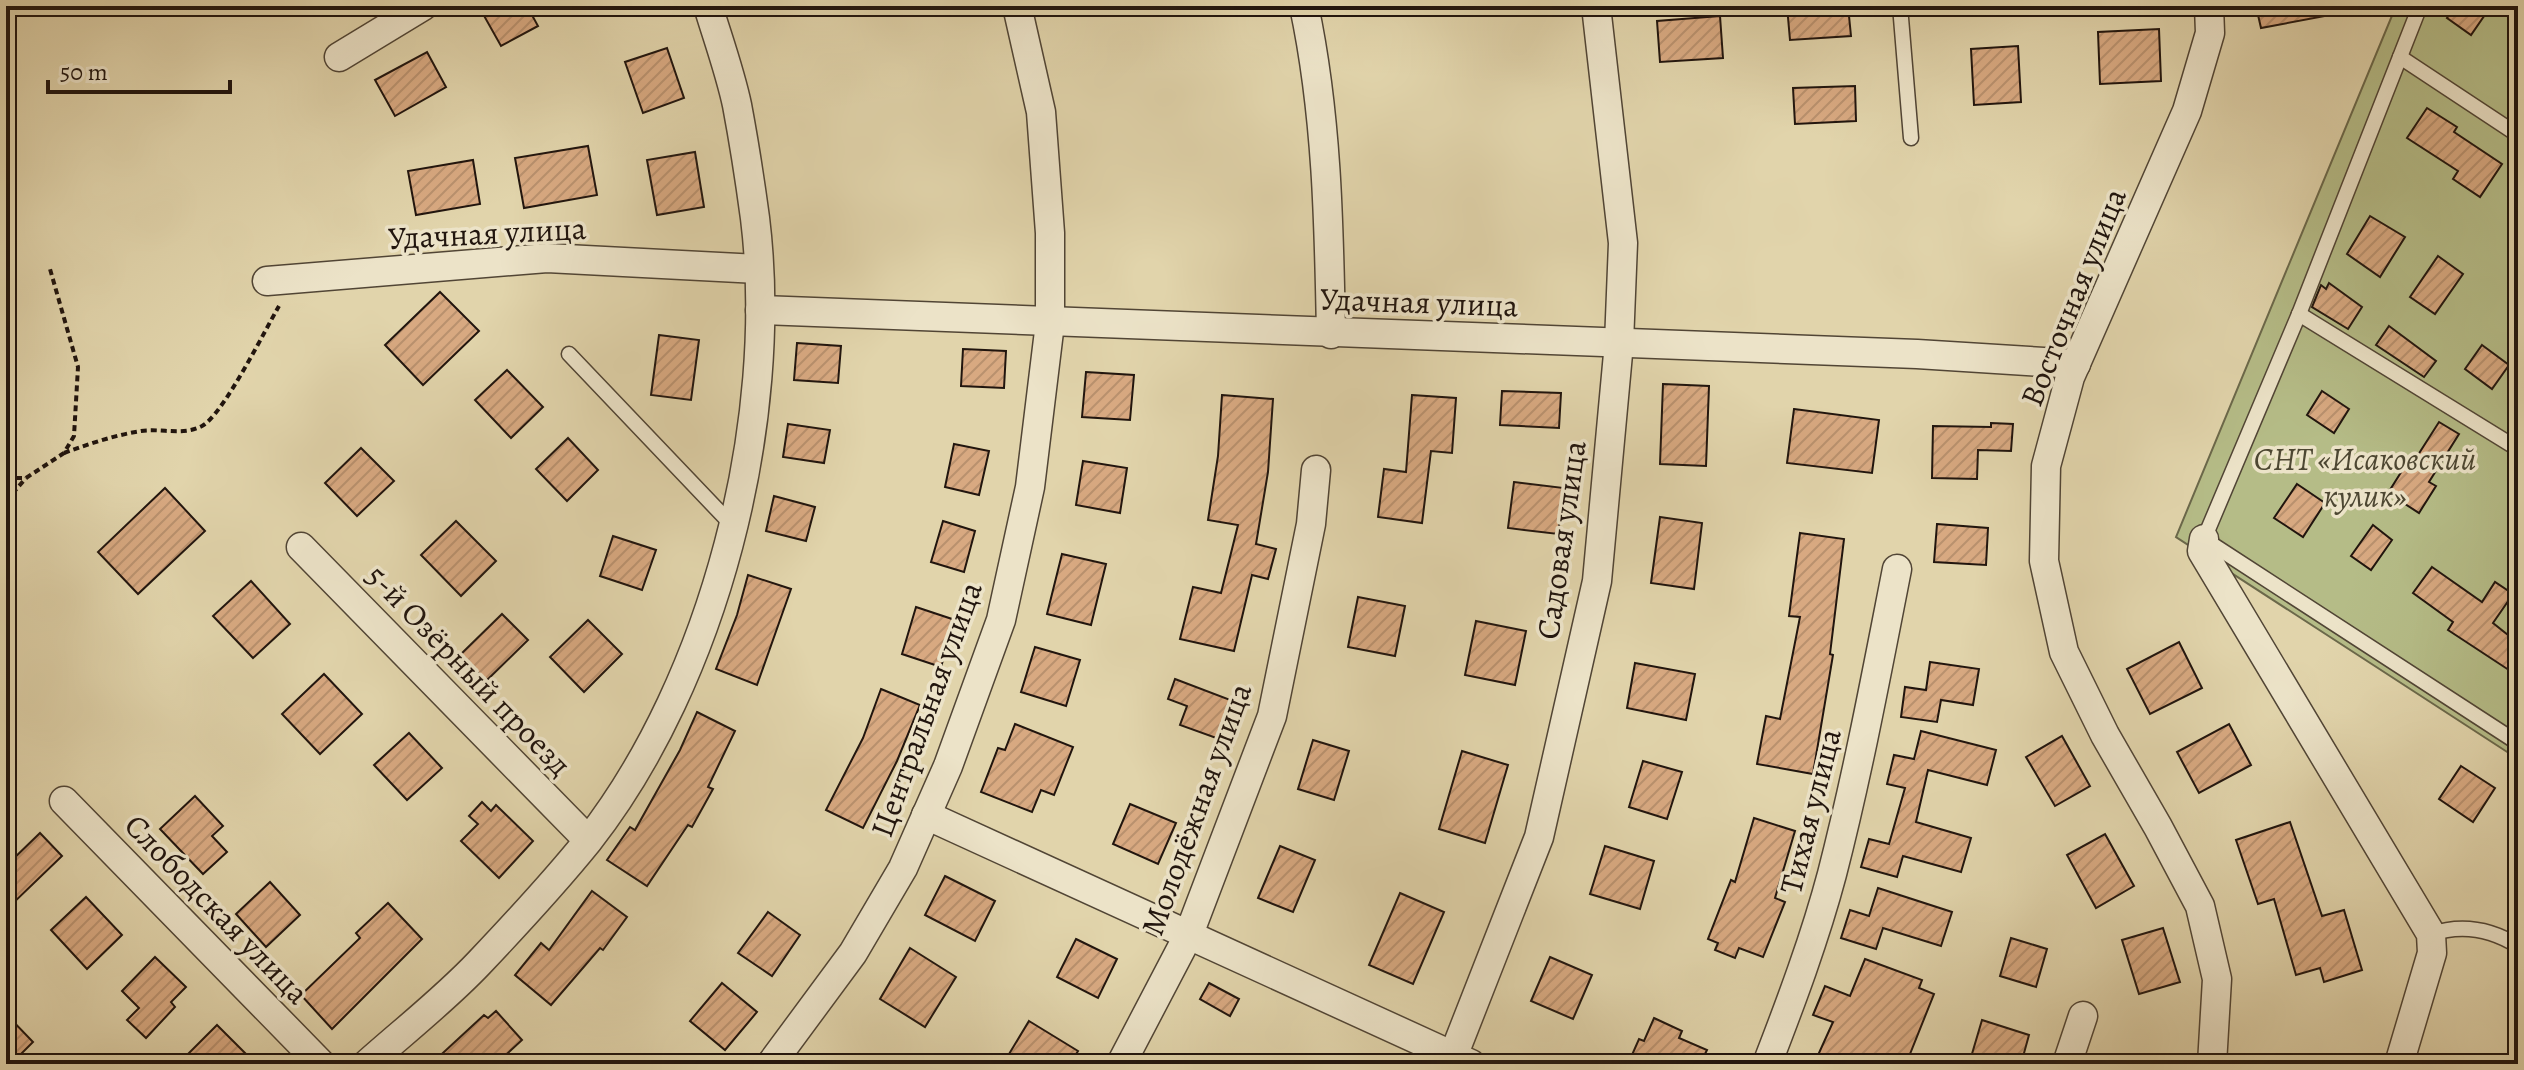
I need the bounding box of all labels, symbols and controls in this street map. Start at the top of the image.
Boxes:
scale bar [48,44,230,94]
text: 50 m [60,56,108,88]
street label: Восточная улица [2009,181,2137,413]
street label: Удачная улица [387,206,588,260]
street label: Удачная улица [1319,277,1519,327]
park label: СНТ «Исаковский кулик» [2254,437,2476,518]
street label: Садовая улица [1525,438,1597,642]
street label: 5-й Озёрный проезд [356,555,582,785]
street label: Центральная улица [859,575,993,843]
street label: Молодёжная улица [1130,677,1262,941]
street label: Тихая улица [1768,724,1852,898]
street label: Слободская улица [115,804,319,1014]

